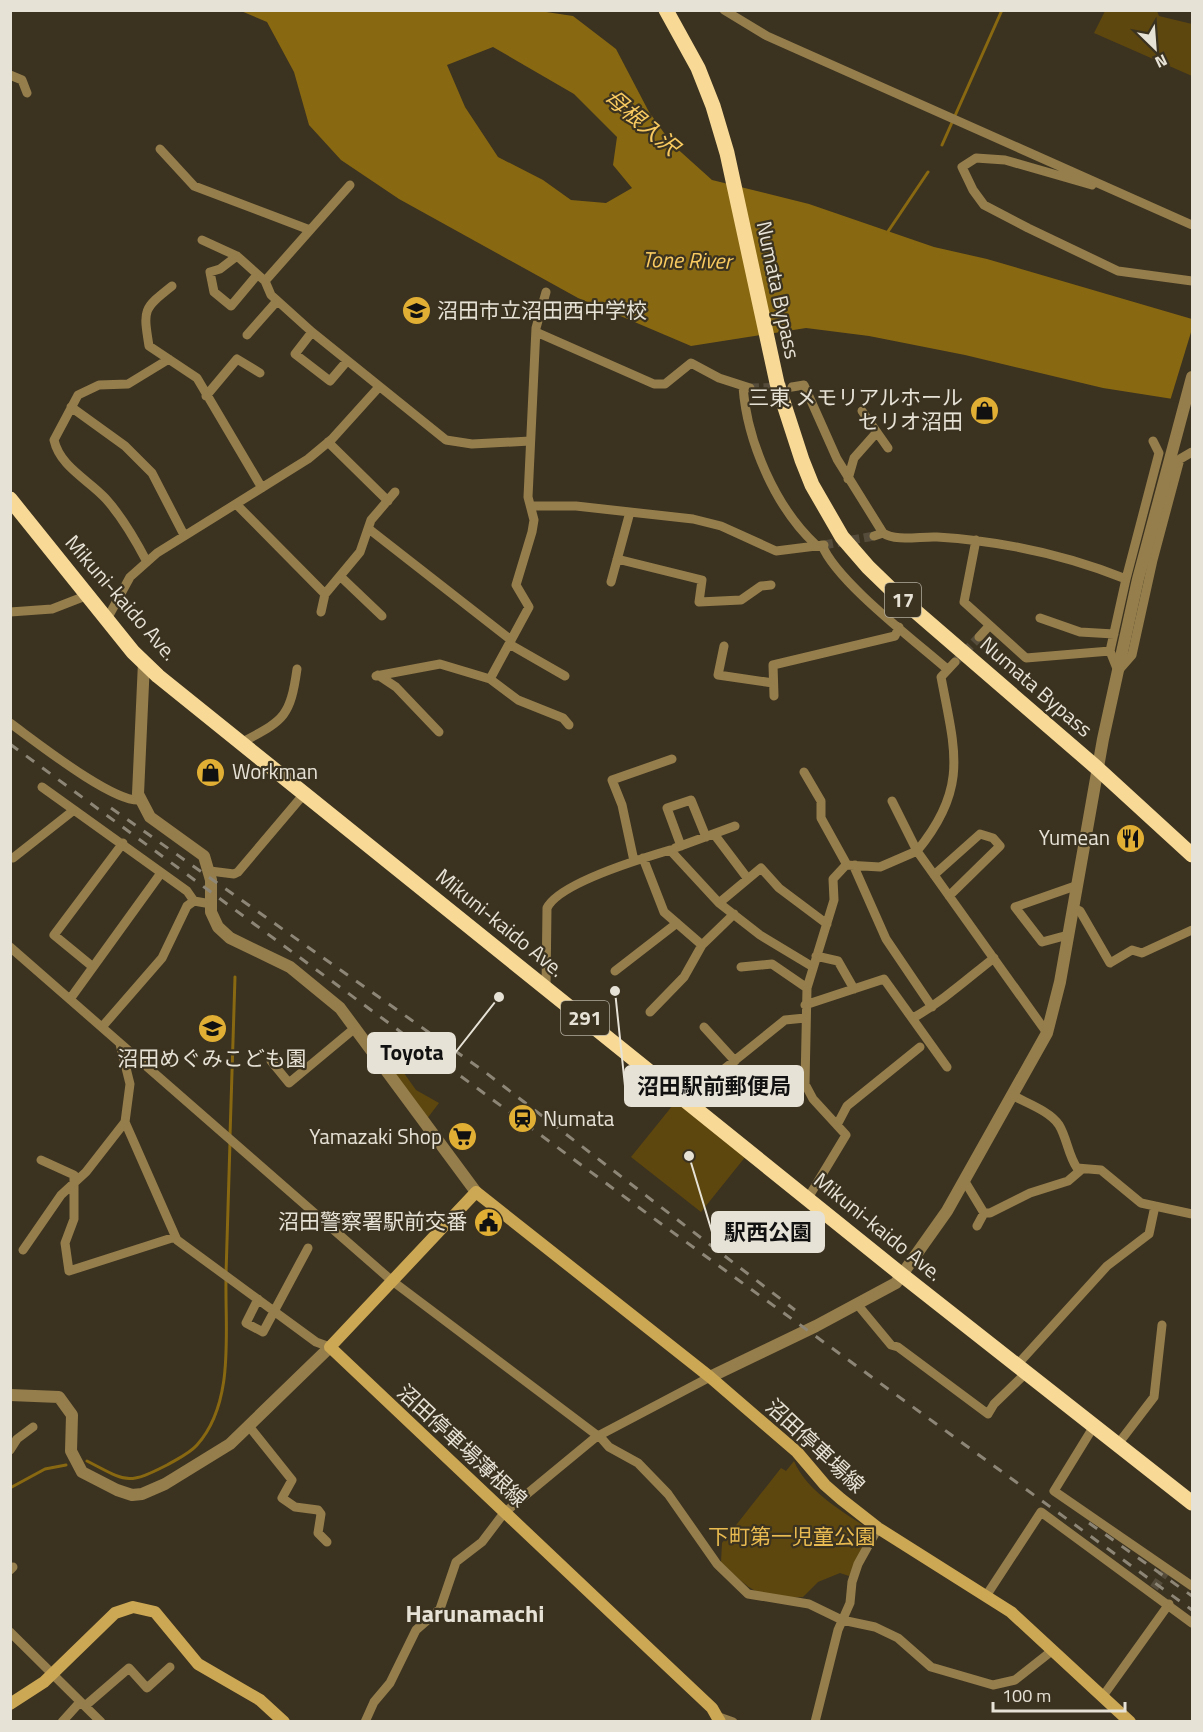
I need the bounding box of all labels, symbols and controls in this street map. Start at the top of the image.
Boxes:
north arrow [1125,18,1185,78]
text: N [1151,48,1171,75]
water label: 母根入沢 [597,81,689,165]
street label: Numata Bypass [749,218,809,362]
water label: Tone River [642,242,735,278]
place label: 沼田市立沼田西中学校 [437,294,647,326]
school or university icon: 沼田市立沼田西中学校 [400,295,432,327]
place label: 三東 メモリアルホール セリオ沼田 [749,381,963,437]
shop icon: 三東 メモリアルホール セリオ沼田 [968,394,1000,426]
street label: Mikuni-kaido Ave. [58,527,186,667]
road number: 17 [885,583,921,617]
street label: Numata Bypass [973,628,1100,744]
place label: Workman [232,755,318,787]
shop icon: Workman [195,756,227,788]
place label: Yumean [1039,821,1110,853]
restaurant icon: Yumean [1115,822,1147,854]
street label: Mikuni-kaido Ave. [429,860,572,984]
road number: 291 [561,1001,609,1035]
school or university icon: 沼田めぐみこども園 [196,1012,228,1044]
callout: Toyota [368,1033,455,1073]
text: Toyota [380,1035,444,1069]
place label: 沼田めぐみこども園 [117,1042,307,1074]
callout: 沼田駅前郵便局 [625,1066,803,1106]
text: 沼田駅前郵便局 [637,1069,791,1103]
place label: Numata [543,1102,615,1134]
station icon: Numata [506,1103,538,1135]
place label: Yamazaki Shop [309,1120,442,1152]
supermarket icon: Yamazaki Shop [447,1121,479,1153]
street label: Mikuni-kaido Ave. [807,1164,950,1288]
place label: 沼田警察署駅前交番 [278,1205,467,1237]
public building icon: 沼田警察署駅前交番 [472,1206,504,1238]
callout: 駅西公園 [712,1212,824,1252]
text: 駅西公園 [724,1215,812,1249]
street label: 沼田停車場薄根線 [390,1376,535,1514]
street label: 沼田停車場線 [759,1391,873,1500]
park label: 下町第一児童公園 [708,1520,876,1552]
district label: Harunamachi [406,1595,544,1631]
scale bar [993,1675,1125,1713]
text: 100 m [1002,1682,1051,1709]

